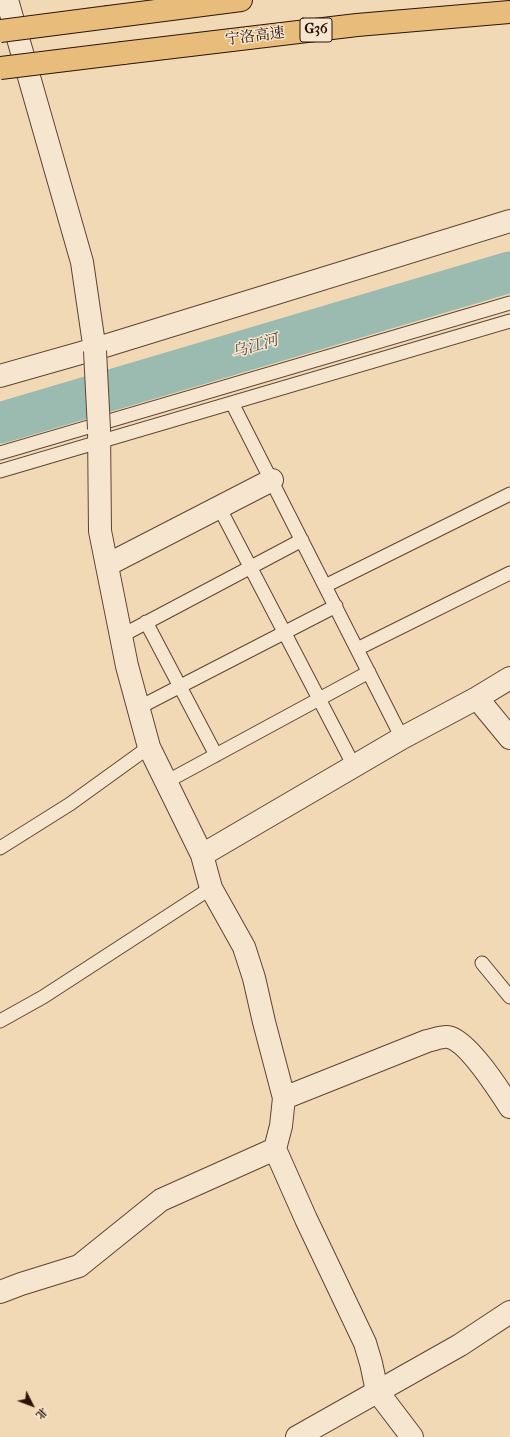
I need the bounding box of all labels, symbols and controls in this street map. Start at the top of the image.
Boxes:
road number: G36 [300,18,332,42]
street label: 宁洛高速 [224,24,286,50]
water label: 乌江河 [229,331,281,363]
north arrow [12,1385,52,1425]
text: 北 [33,1405,50,1422]

